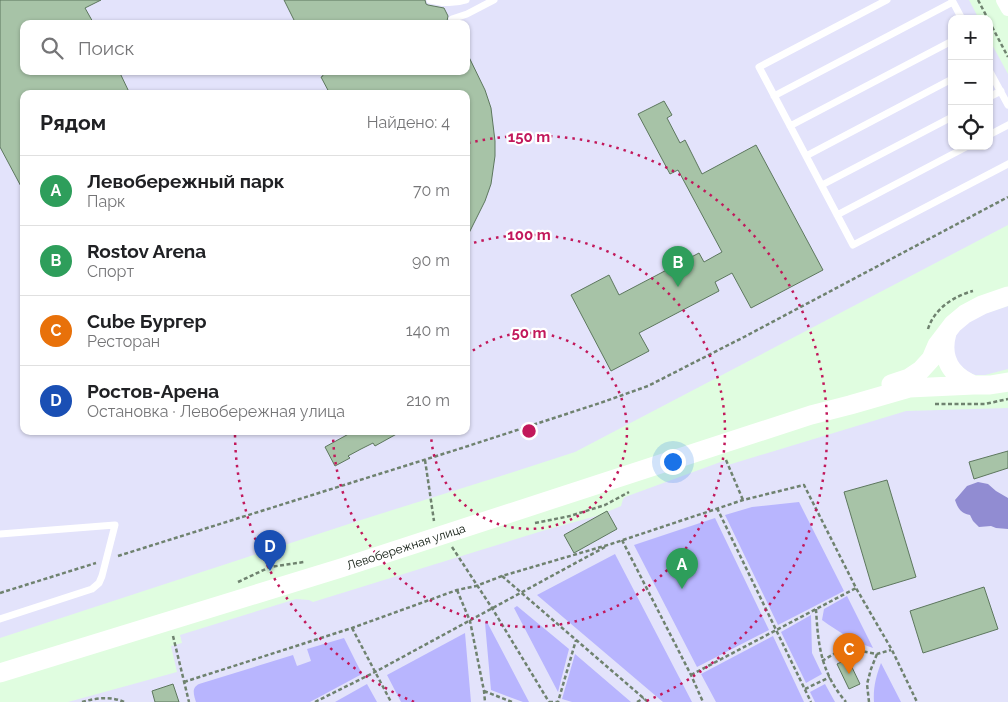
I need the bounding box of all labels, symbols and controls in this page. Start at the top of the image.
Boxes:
map controls [948,15,993,150]
button: + [948,15,993,60]
search box [20,20,470,75]
icon: search [38,34,66,62]
text: Поиск [78,37,134,59]
button: − [948,60,993,105]
button: locate [948,105,993,150]
text: Рядом [40,110,106,135]
text: Найдено: 4 [367,113,450,132]
text: 150 m [508,128,550,146]
text: Левобережный парк [87,170,285,192]
text: A [51,181,61,200]
text: 70 m [413,181,450,200]
text: Парк [87,192,125,211]
text: 100 m [507,226,551,244]
text: Rostov Arena [87,240,206,262]
pin: B [662,246,694,287]
text: B [51,251,61,270]
text: 90 m [412,251,450,270]
text: Спорт [87,262,134,281]
text: Cube Бургер [87,310,206,332]
text: C [51,321,61,340]
text: 140 m [406,321,450,340]
text: 50 m [511,324,547,342]
text: Ресторан [87,332,160,351]
text: Ростов-Арена [87,380,219,402]
text: D [50,391,62,410]
text: 210 m [406,391,450,410]
text: Остановка · Левобережная улица [87,402,345,421]
centre of rings [520,422,538,440]
your location [660,449,686,475]
street label: Левобережная улица [345,521,467,573]
pin: D [254,530,286,571]
pin: A [666,548,698,589]
pin: C [833,633,865,674]

